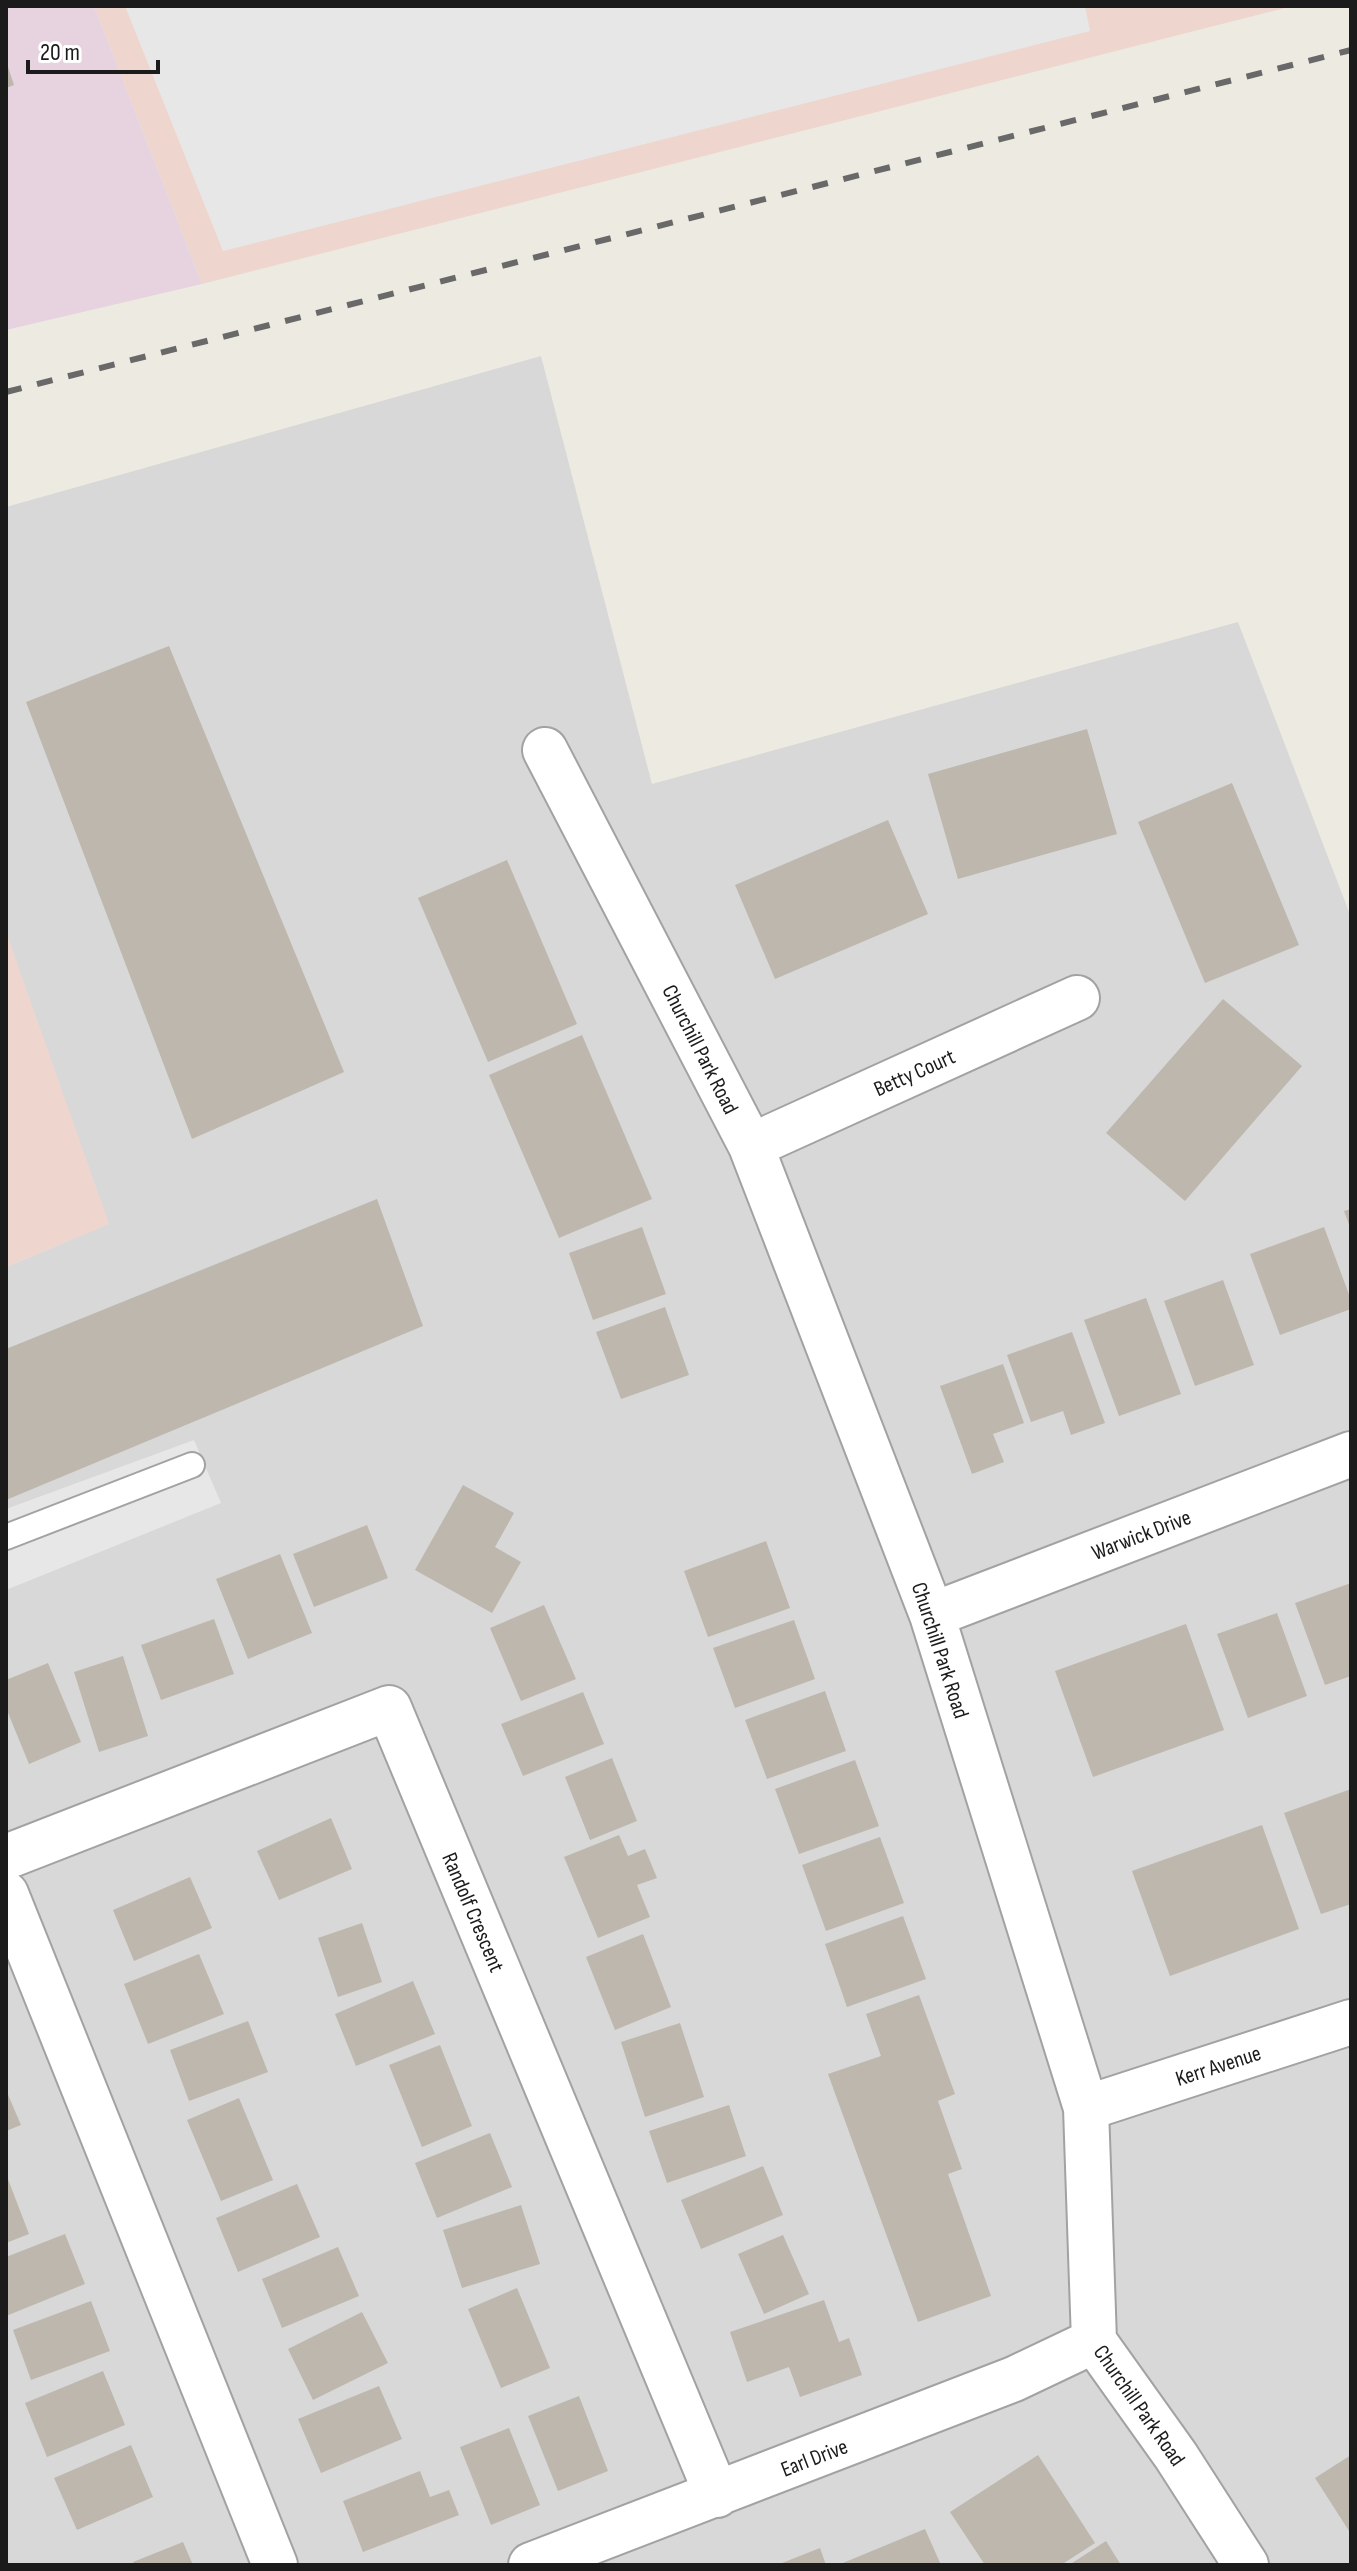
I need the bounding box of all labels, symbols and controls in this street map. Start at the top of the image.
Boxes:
scale bar [28,24,158,74]
text: 20 m [40,38,80,67]
street label: Churchill Park Road [655,980,744,1119]
street label: Betty Court [870,1043,960,1103]
street label: Warwick Drive [1088,1504,1195,1567]
street label: Churchill Park Road [905,1579,974,1722]
street label: Randolf Crescent [435,1849,510,1977]
street label: Kerr Avenue [1172,2040,1265,2093]
street label: Churchill Park Road [1087,2340,1190,2472]
street label: Earl Drive [777,2433,852,2483]

